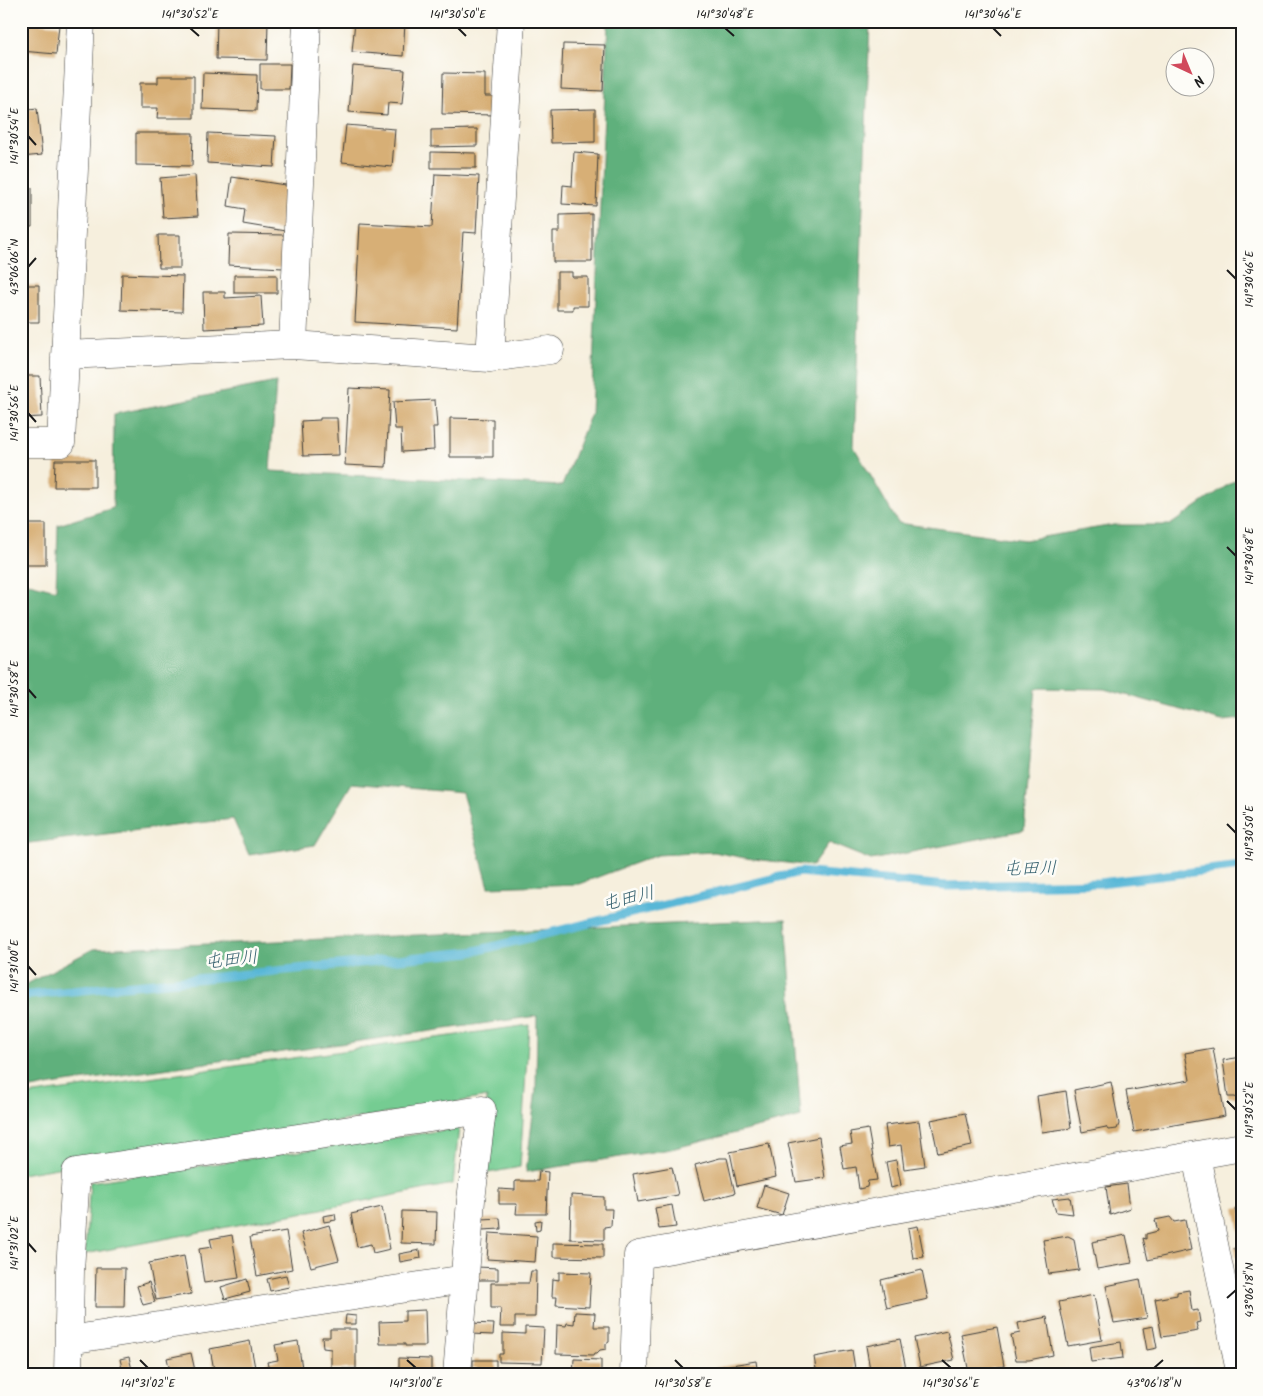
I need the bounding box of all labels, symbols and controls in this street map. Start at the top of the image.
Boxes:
text: 141°30'52"E [161,5,220,24]
text: 141°30'50"E [430,5,487,24]
text: 141°30'48"E [696,5,755,24]
text: 141°30'46"E [964,5,1023,24]
north arrow [1166,48,1216,98]
text: N [1187,70,1209,92]
text: 141°30'54"E [5,107,24,164]
text: 43°06'06"N [5,239,24,295]
text: 141°30'46"E [1240,249,1259,308]
text: 141°30'56"E [5,384,24,441]
text: 141°30'48"E [1240,526,1259,585]
text: 141°30'58"E [5,659,24,718]
text: 141°30'50"E [1240,804,1259,861]
water label: 屯田川 [1003,855,1057,884]
water label: 屯田川 [599,879,658,920]
text: 141°31'00"E [5,938,24,993]
water label: 屯田川 [203,943,260,978]
text: 141°30'52"E [1240,1080,1259,1139]
text: 141°31'02"E [5,1215,24,1270]
text: 43°06'18"N [1240,1262,1259,1318]
text: 141°31'02"E [121,1374,176,1393]
text: 141°31'00"E [389,1374,444,1393]
text: 141°30'58"E [654,1374,713,1393]
text: 141°30'56"E [923,1374,980,1393]
text: 43°06'18"N [1126,1374,1182,1393]

